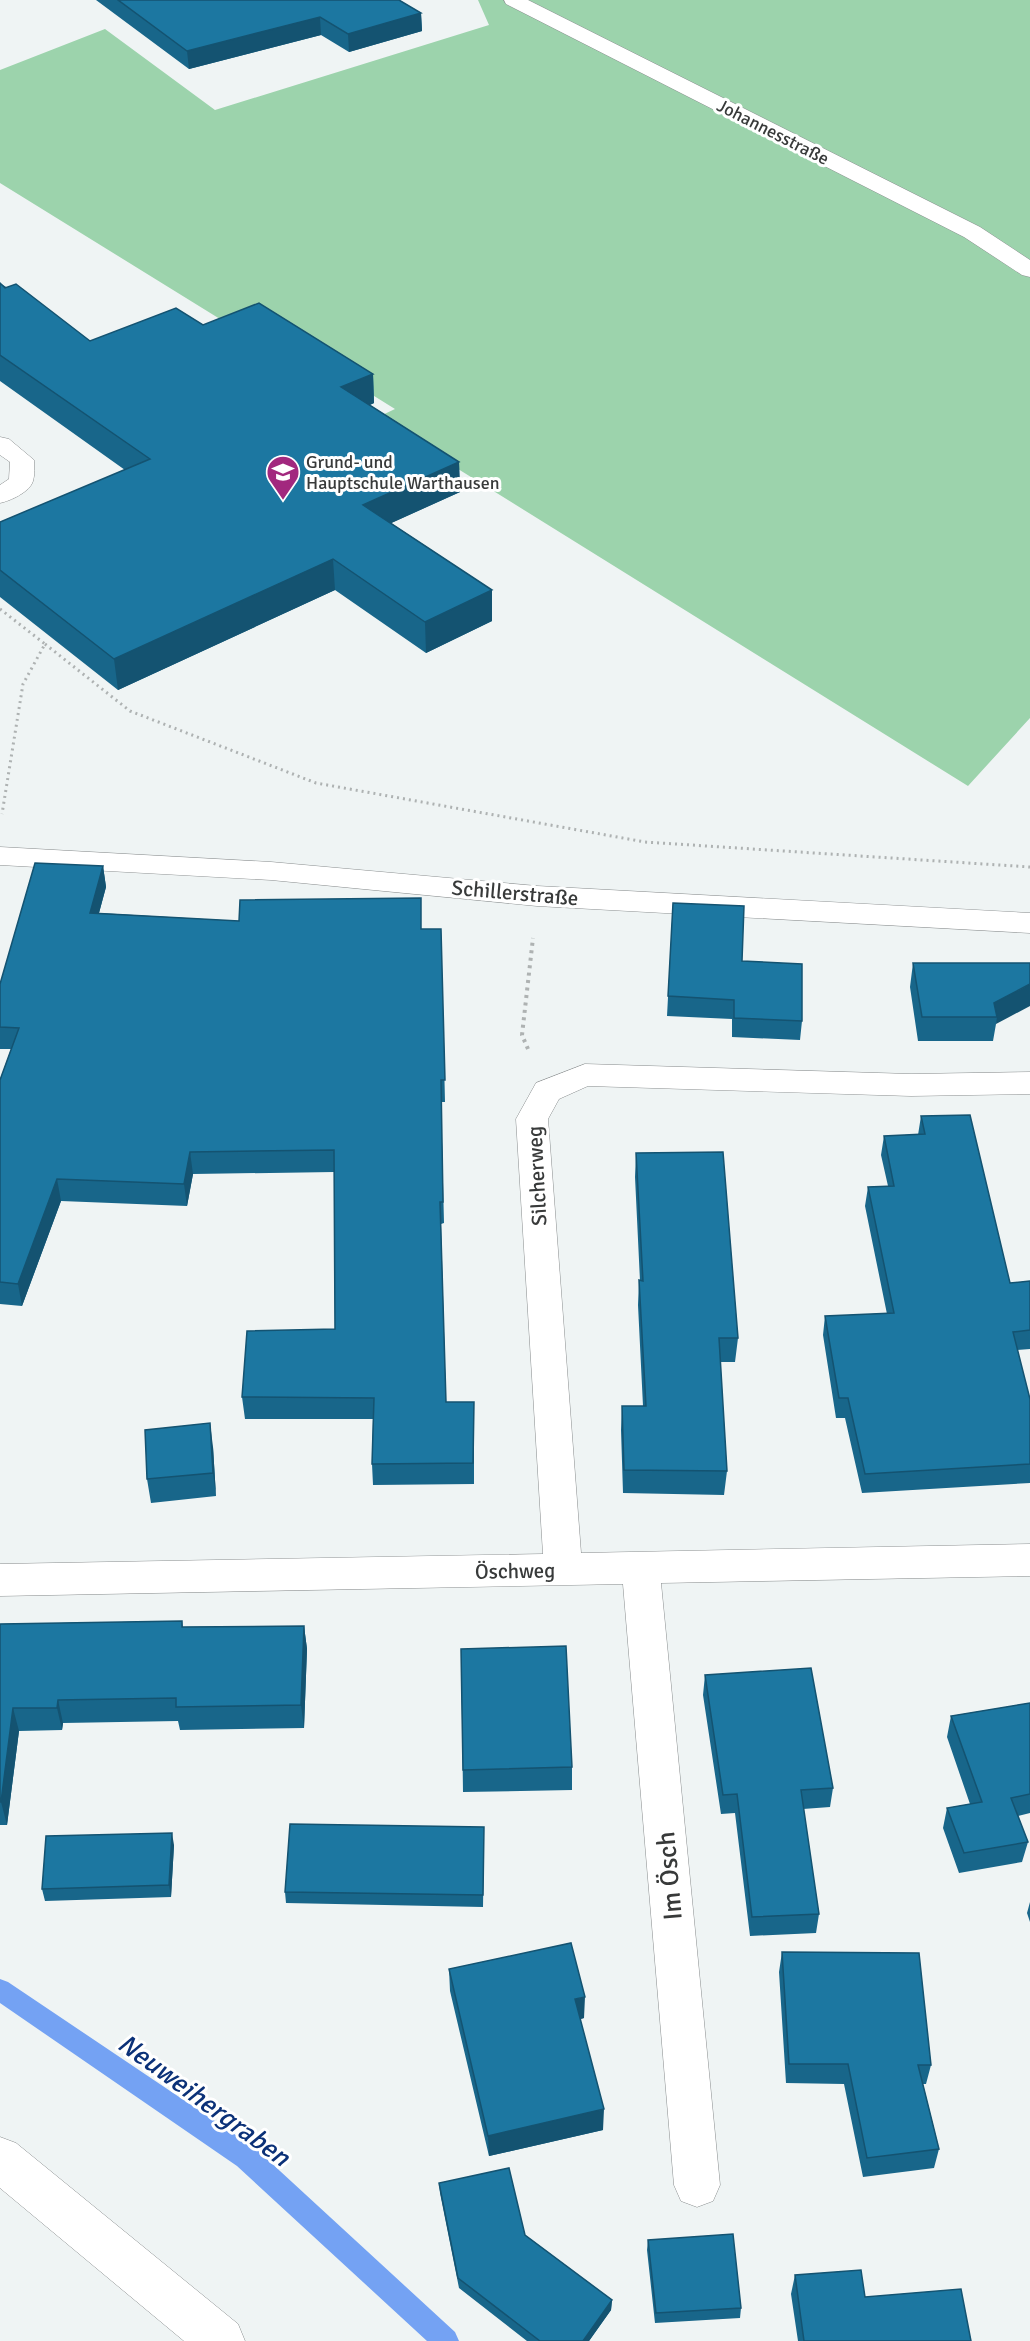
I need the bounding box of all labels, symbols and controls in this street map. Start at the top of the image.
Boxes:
street label: Johannesstraße [713,94,833,170]
place label: Grund- und Hauptschule Warthausen [306,451,500,494]
school or university icon: Grund- und Hauptschule Warthausen [265,454,301,501]
street label: Schillerstraße [450,875,580,911]
street label: Silcherweg [521,1125,553,1227]
street label: Öschweg [475,1557,555,1585]
street label: Im Ösch [650,1830,690,1922]
water label: Neuweihergraben [111,2027,297,2175]

